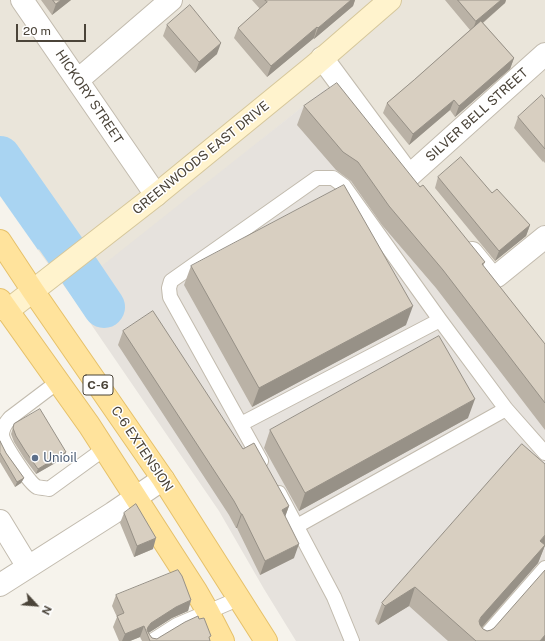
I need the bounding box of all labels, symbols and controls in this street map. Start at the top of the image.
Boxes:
scale bar [18,16,88,42]
text: 20 m [23,24,51,38]
street label: HICKORY STREET [52,47,126,147]
street label: SILVER BELL STREET [423,65,531,165]
street label: GREENWOODS EAST DRIVE [130,98,272,218]
road number: C-6 [83,375,113,395]
street label: C-6 EXTENSION [108,403,176,495]
place label: Unioil [43,450,77,466]
marker: Unioil [30,453,40,463]
north arrow [16,585,56,625]
text: N [40,604,54,617]

